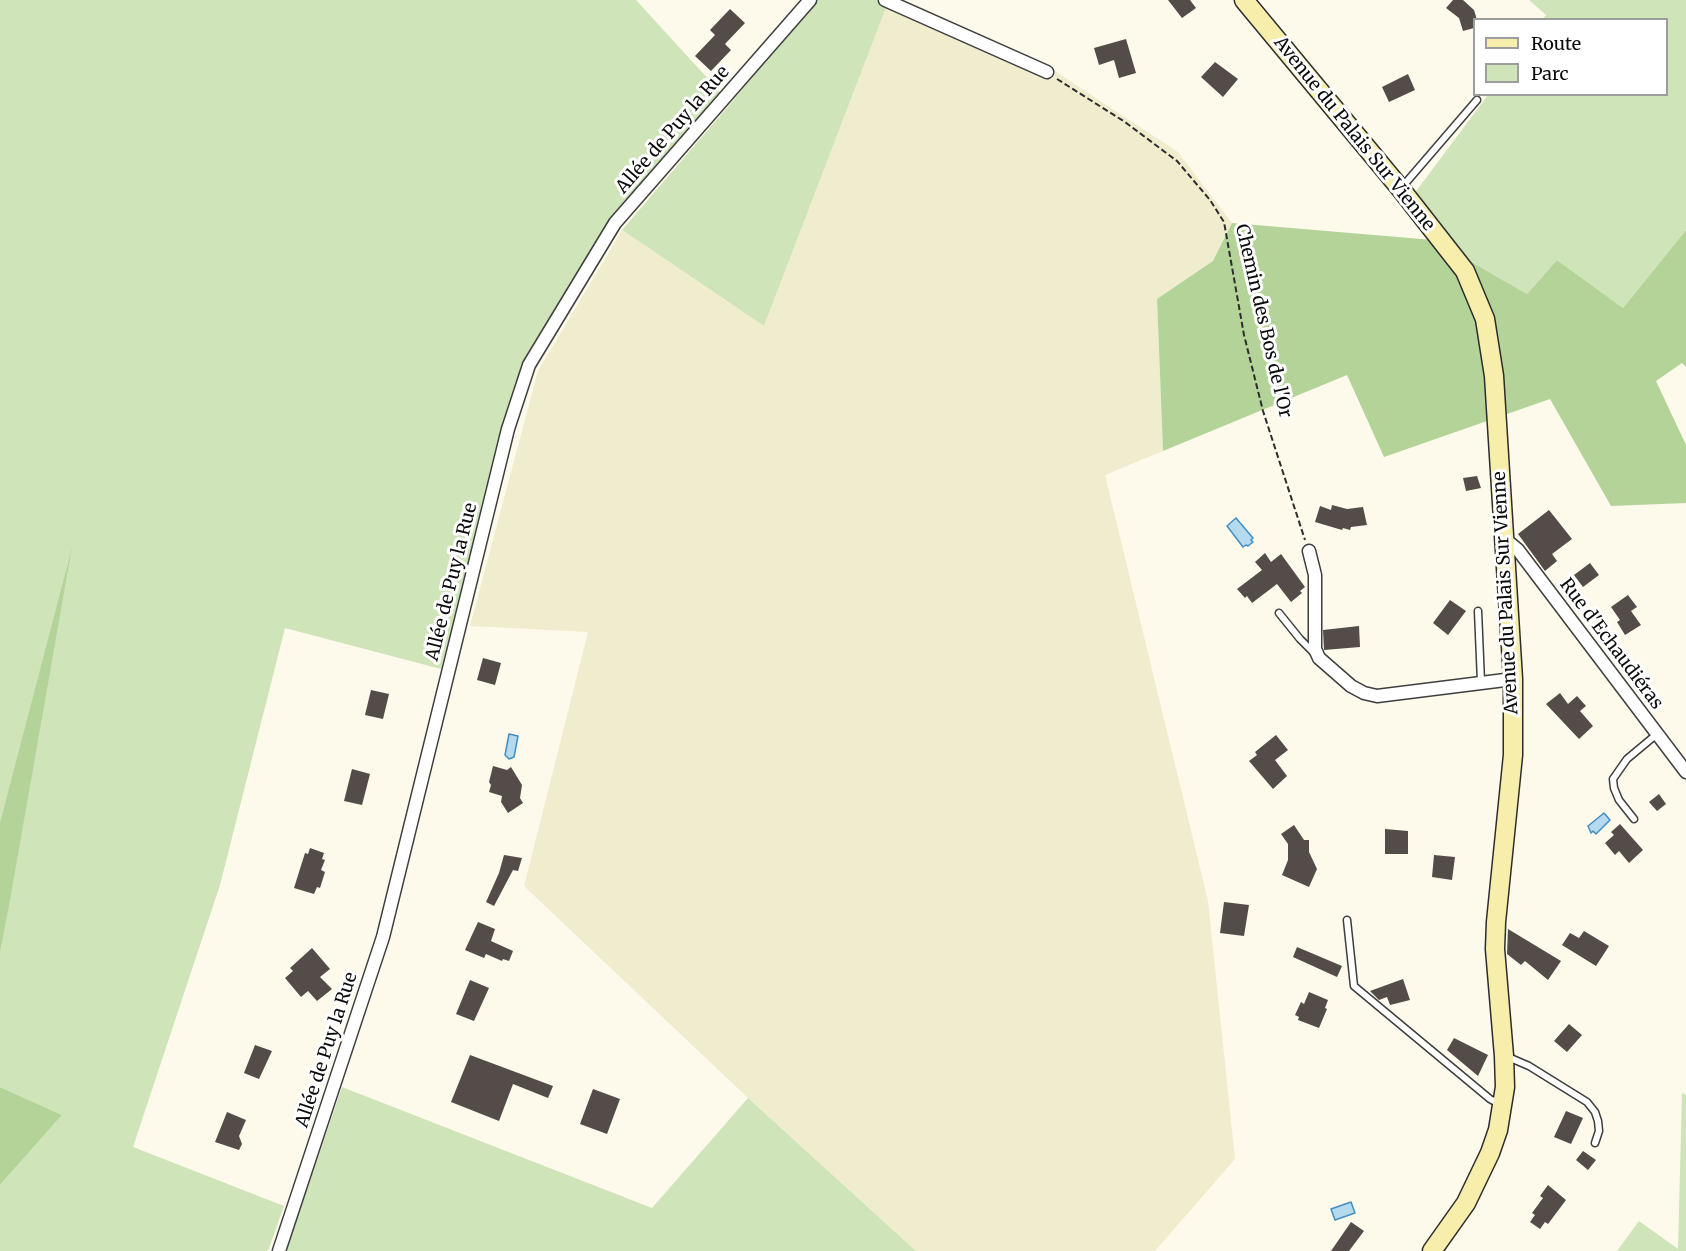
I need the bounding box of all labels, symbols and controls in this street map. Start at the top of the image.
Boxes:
legend [1473,18,1668,96]
text: Route [1531,32,1581,55]
street label: Avenue du Palais Sur Vienne [1269,33,1439,235]
street label: Allée de Puy la Rue [612,62,734,198]
text: Parc [1531,62,1569,85]
street label: Chemin des Bos de l'Or [1230,222,1296,420]
street label: Avenue du Palais Sur Vienne [1489,471,1523,715]
street label: Allée de Puy la Rue [422,501,482,663]
street label: Rue d'Echaudiéras [1555,574,1667,714]
street label: Allée de Puy la Rue [292,970,362,1130]

